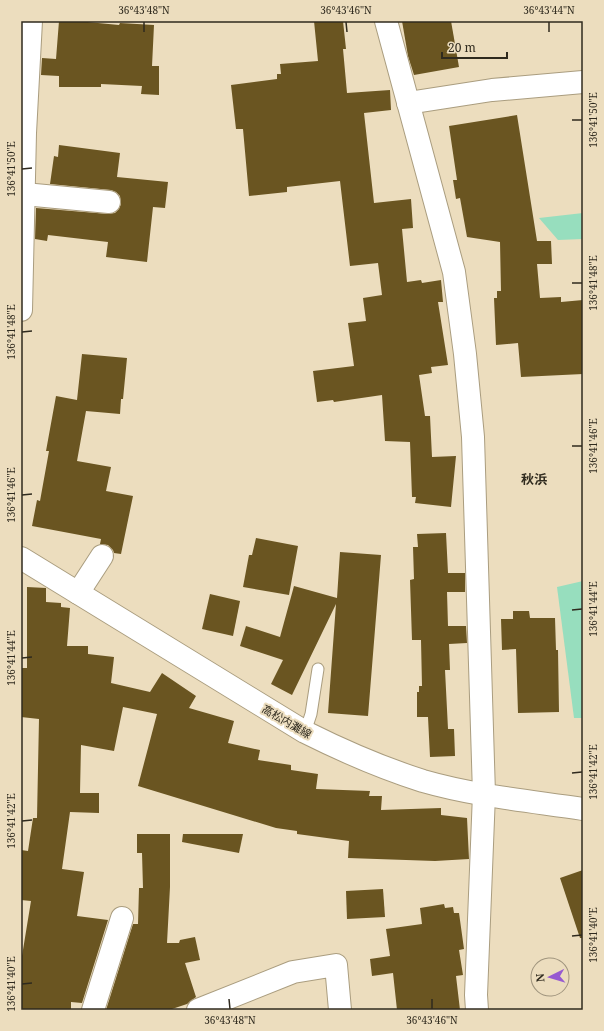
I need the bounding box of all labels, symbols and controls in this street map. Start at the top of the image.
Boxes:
text: 36°43'48"N [118,3,170,17]
text: 36°43'46"N [320,3,372,17]
text: 36°43'44"N [523,3,575,17]
scale bar [442,34,507,60]
text: 20 m [448,39,476,56]
text: 136°41'50"E [586,92,600,148]
text: 136°41'50"E [4,141,18,197]
text: 136°41'48"E [586,255,600,311]
text: 136°41'48"E [4,304,18,360]
text: 136°41'46"E [586,418,600,474]
text: 136°41'46"E [4,467,18,523]
district label: 秋浜 [521,470,547,488]
text: 136°41'44"E [586,581,600,637]
text: 136°41'44"E [4,630,18,686]
street label: 高松内灘線 [259,701,315,741]
text: 136°41'42"E [586,744,600,800]
text: 136°41'42"E [4,793,18,849]
text: 136°41'40"E [586,907,600,963]
text: 136°41'40"E [4,956,18,1012]
north arrow [530,957,570,997]
text: N [532,973,547,983]
text: 36°43'48"N [204,1013,256,1027]
text: 36°43'46"N [406,1013,458,1027]

